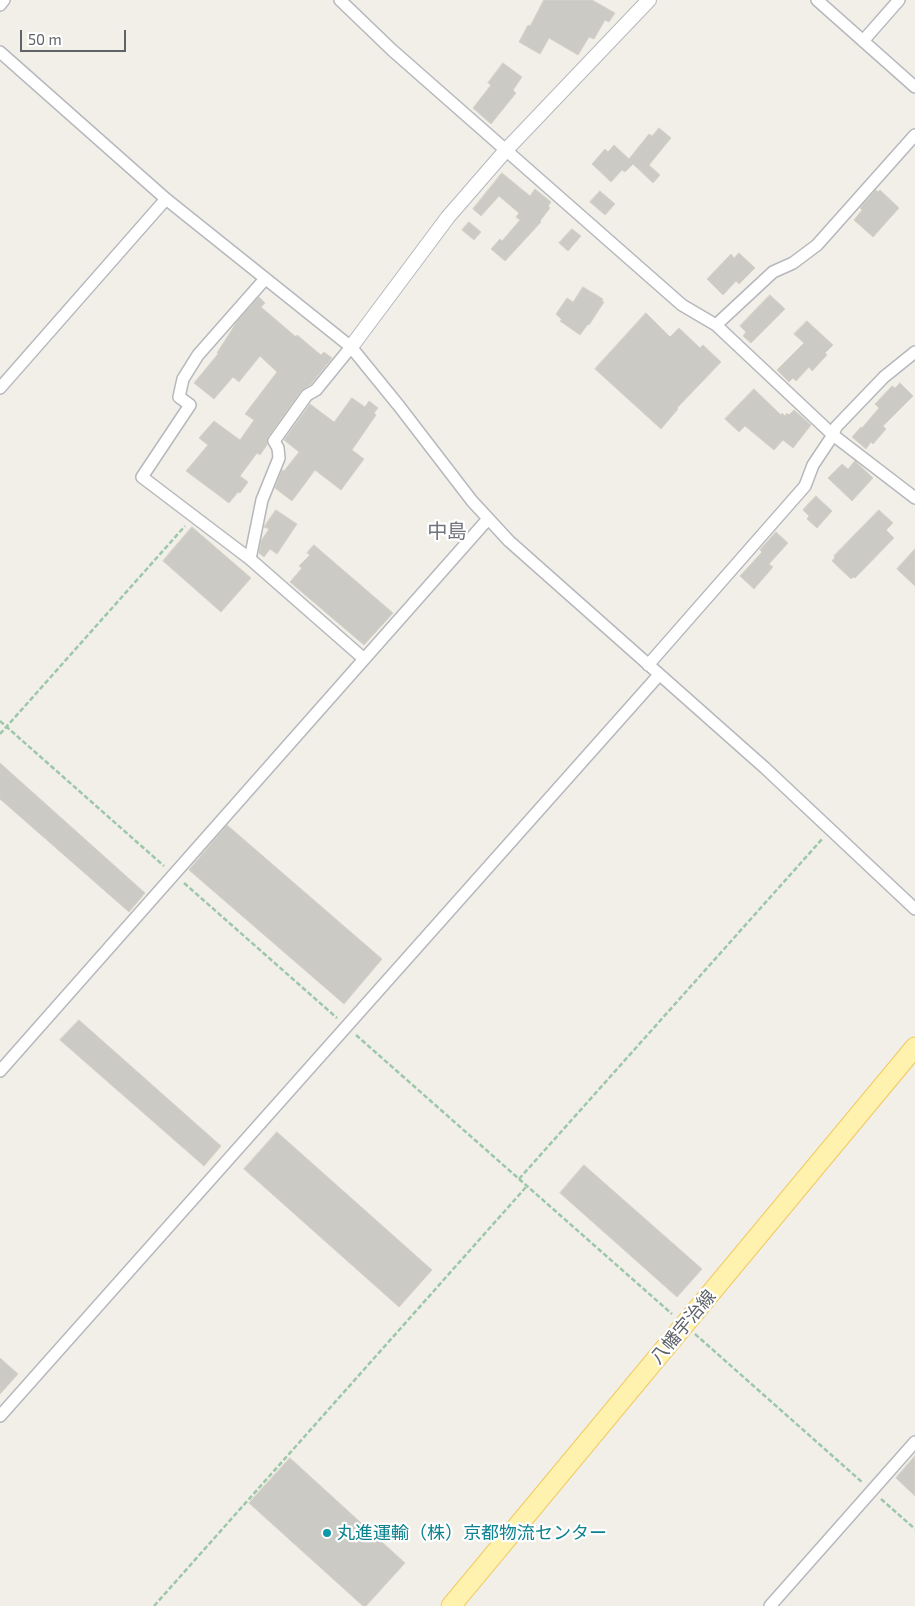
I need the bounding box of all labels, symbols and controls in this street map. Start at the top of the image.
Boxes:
scale bar [22,20,129,52]
text: 50 m [28,30,62,48]
district label: 中島 [427,519,467,543]
street label: 八幡宇治線 [646,1286,720,1368]
place label: 丸進運輸（株）京都物流センター [337,1522,607,1544]
marker: 丸進運輸（株）京都物流センター [321,1527,333,1539]

